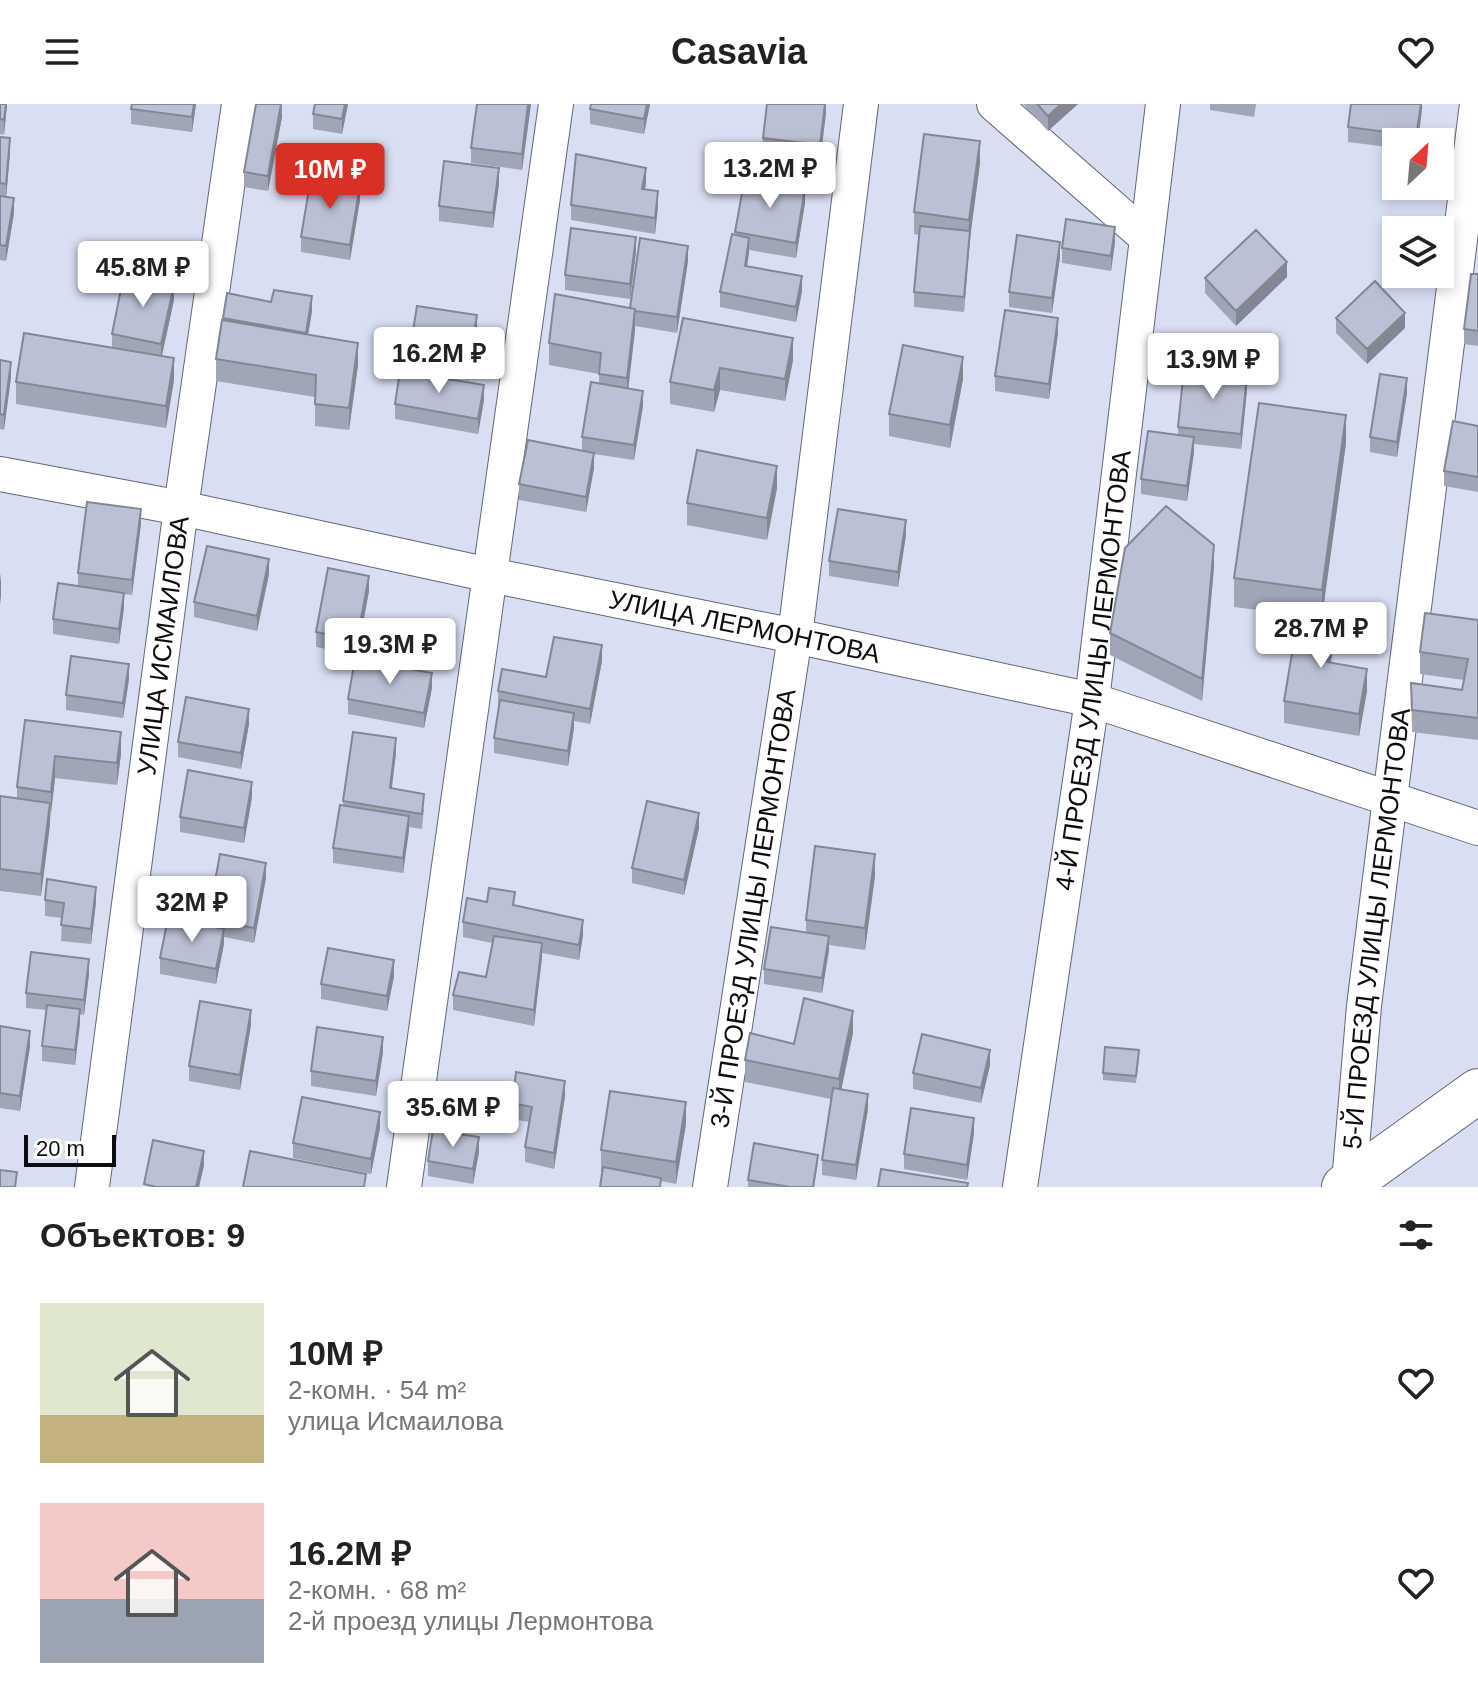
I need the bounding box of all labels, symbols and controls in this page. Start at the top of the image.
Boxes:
icon: menu [40,30,84,74]
icon: heart [1394,30,1438,74]
text: Casavia [671,31,807,72]
north arrow [1382,128,1454,200]
map controls [1382,128,1454,288]
pin: 13.2M ₽ [696,142,844,210]
pin: 10M ₽ [274,143,386,211]
text: 13.2M ₽ [723,153,817,183]
text: 10M ₽ [294,154,366,184]
button: layers [1382,216,1454,288]
pin: 45.8M ₽ [69,241,217,309]
text: 45.8M ₽ [96,252,190,282]
pin: 16.2M ₽ [365,327,513,395]
pin: 13.9M ₽ [1139,333,1287,401]
text: 16.2M ₽ [392,338,486,368]
text: 13.9M ₽ [1166,344,1260,374]
street label: 4-Й ПРОЕЗД УЛИЦЫ ЛЕРМОНТОВА [1049,448,1137,892]
street label: УЛИЦА ИСМАИЛОВА [131,514,195,777]
street label: УЛИЦА ЛЕРМОНТОВА [606,584,884,669]
pin: 28.7M ₽ [1247,602,1395,670]
text: 28.7M ₽ [1274,613,1368,643]
pin: 19.3M ₽ [316,618,464,686]
text: 19.3M ₽ [343,629,437,659]
street label: 3-Й ПРОЕЗД УЛИЦЫ ЛЕРМОНТОВА [704,686,802,1130]
street label: 5-Й ПРОЕЗД УЛИЦЫ ЛЕРМОНТОВА [1337,705,1416,1150]
pin: 32M ₽ [136,876,248,944]
text: 32M ₽ [156,887,228,917]
pin: 35.6M ₽ [379,1081,527,1149]
text: 35.6M ₽ [406,1092,500,1122]
scale bar [24,1131,116,1167]
text: 20 m [36,1136,85,1161]
icon: filters [1394,1213,1438,1257]
text: Объектов: 9 [40,1216,245,1254]
text: 10M ₽ [288,1334,383,1372]
icon: home [104,1335,200,1431]
icon: heart [1394,1361,1438,1405]
text: 2-комн. · 54 m² [288,1375,466,1405]
text: улица Исмаилова [288,1406,503,1436]
text: 16.2M ₽ [288,1534,412,1572]
icon: home [104,1535,200,1631]
icon: heart [1394,1561,1438,1605]
text: 2-комн. · 68 m² [288,1575,466,1605]
text: 2-й проезд улицы Лермонтова [288,1606,653,1636]

